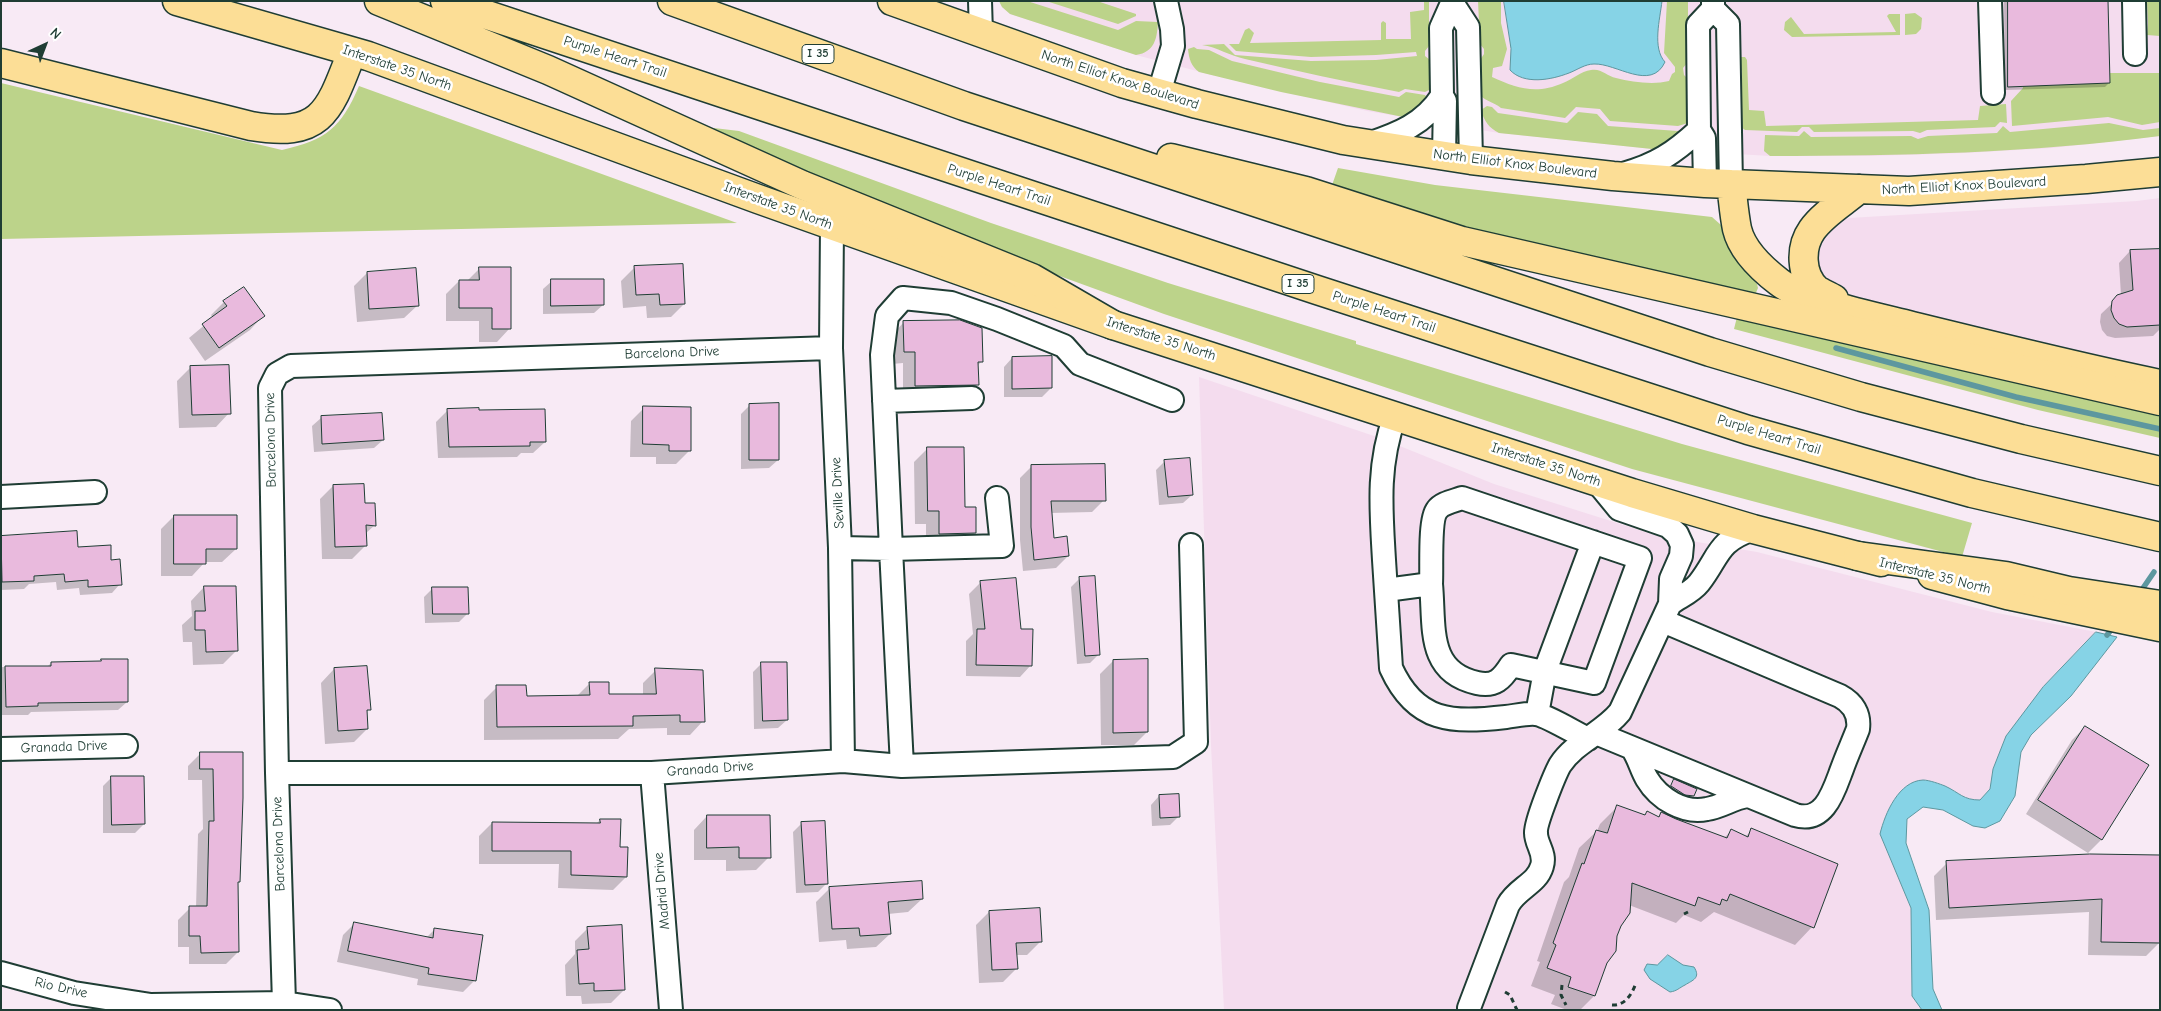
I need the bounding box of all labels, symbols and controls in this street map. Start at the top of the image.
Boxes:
north arrow [20,20,70,70]
text: N [46,24,65,43]
street label: Purple Heart Trail [561,32,669,82]
street label: Interstate 35 North [340,41,454,95]
road number: I 35 [802,44,834,64]
street label: North Elliot Knox Boulevard [1039,47,1201,113]
street label: North Elliot Knox Boulevard [1432,146,1598,182]
street label: Purple Heart Trail [945,160,1053,210]
street label: North Elliot Knox Boulevard [1881,173,2047,199]
street label: Interstate 35 North [721,179,835,233]
road number: I 35 [1282,274,1314,294]
street label: Purple Heart Trail [1330,287,1438,337]
street label: Interstate 35 North [1104,313,1218,365]
street label: Barcelona Drive [624,343,720,363]
street label: Barcelona Drive [262,392,280,488]
street label: Purple Heart Trail [1715,411,1823,459]
street label: Interstate 35 North [1489,439,1603,491]
street label: Seville Drive [828,457,848,529]
street label: Interstate 35 North [1877,554,1993,598]
street label: Granada Drive [20,737,108,757]
street label: Granada Drive [666,758,754,780]
street label: Barcelona Drive [269,796,289,892]
street label: Madrid Drive [650,852,674,930]
street label: Rio Drive [33,974,89,1002]

